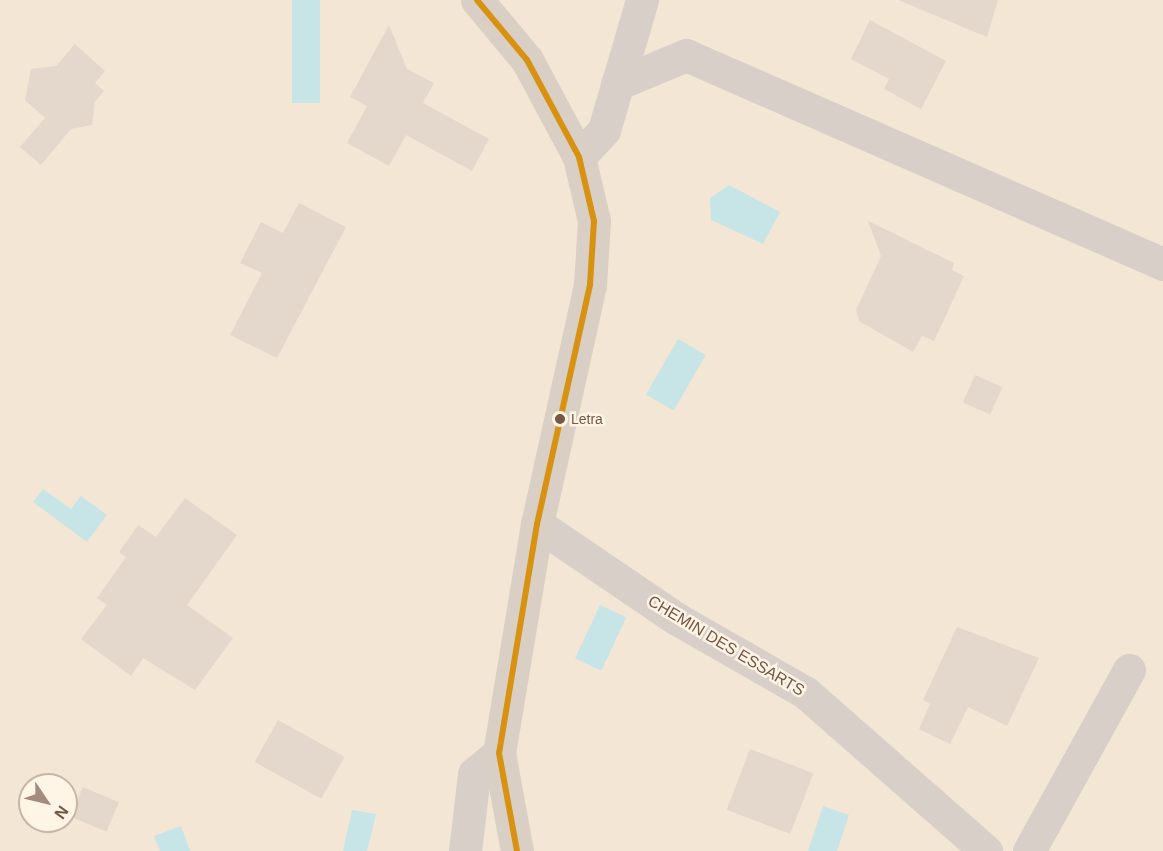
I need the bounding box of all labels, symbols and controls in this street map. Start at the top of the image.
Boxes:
place label: Letra [571,411,603,427]
marker: Letra [554,413,566,425]
street label: CHEMIN DES ESSARTS [644,592,808,700]
north arrow [18,773,78,833]
text: N [51,803,72,822]

